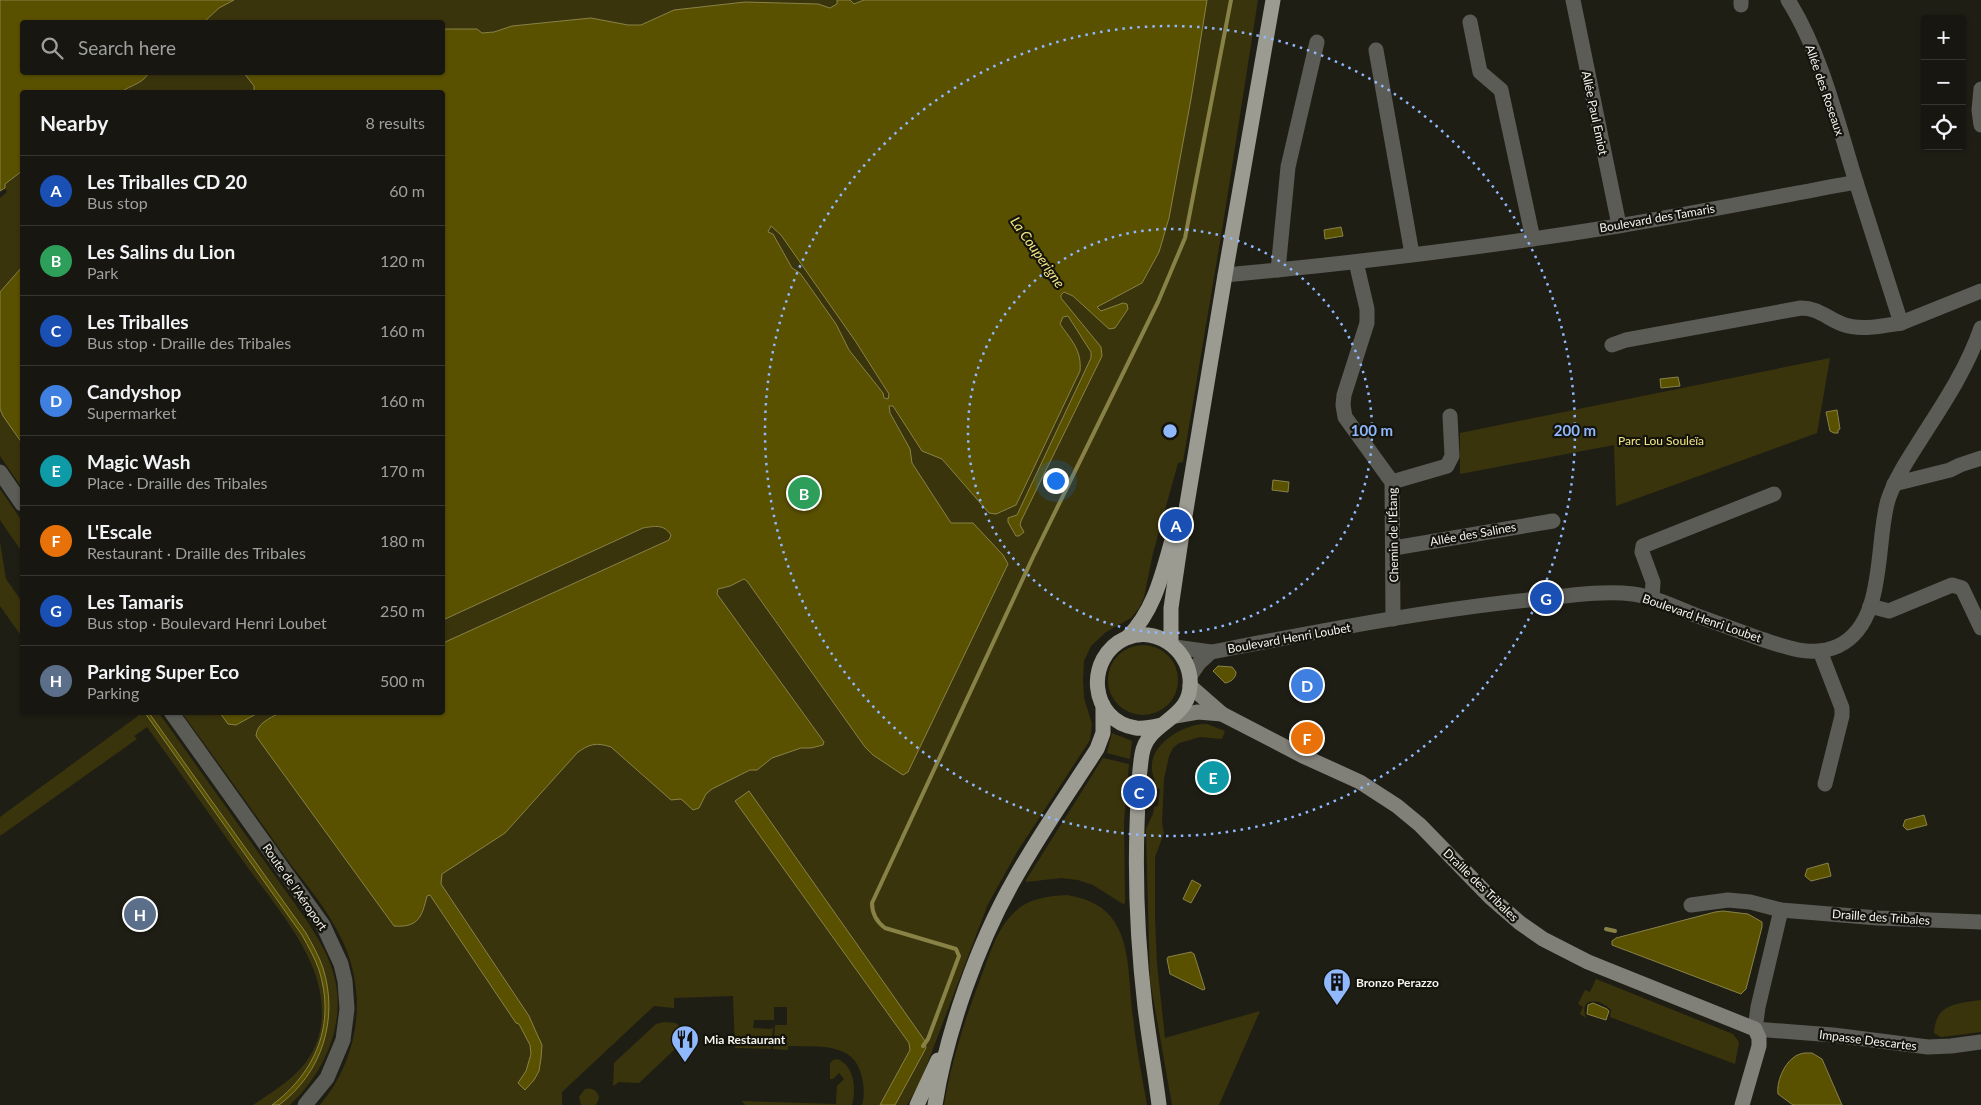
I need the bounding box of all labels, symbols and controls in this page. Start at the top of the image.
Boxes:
map controls [1921,15,1966,150]
button: + [1921,15,1966,60]
search box [20,20,445,75]
icon: search [38,34,66,62]
text: Search here [78,36,176,59]
street label: Allée des Roseaux [1802,43,1848,137]
button: − [1921,60,1966,105]
street label: Allée Paul Emiot [1579,70,1611,157]
button: locate [1921,105,1966,150]
text: Nearby [40,110,108,135]
text: 8 results [365,113,425,132]
text: Les Triballes CD 20 [87,170,247,193]
text: A [50,181,62,200]
text: 60 m [389,181,425,200]
text: Bus stop [87,193,148,212]
street label: Boulevard des Tamaris [1598,200,1716,236]
water label: La Couperigne [1007,213,1069,291]
text: Les Salins du Lion [87,240,235,263]
text: B [51,251,61,270]
text: 120 m [380,251,425,270]
text: Park [87,263,118,282]
text: Les Triballes [87,310,189,333]
text: C [51,321,61,340]
text: 160 m [380,321,425,340]
text: Bus stop · Draille des Tribales [87,333,291,352]
text: Candyshop [87,380,181,403]
text: D [50,391,62,410]
text: 160 m [380,391,425,410]
text: Supermarket [87,403,176,422]
text: 100 m [1351,421,1393,439]
text: 200 m [1554,421,1596,439]
centre of rings [1161,422,1179,440]
park label: Parc Lou Souleïa [1618,433,1704,448]
text: Magic Wash [87,450,190,473]
text: E [51,461,61,480]
text: 170 m [380,461,425,480]
your location [1043,468,1069,494]
text: Place · Draille des Tribales [87,473,268,492]
pin: B [788,474,820,512]
street label: Chemin de l'Étang [1385,487,1401,583]
pin: A [1160,506,1192,544]
street label: Allée des Salines [1429,519,1517,549]
text: L'Escale [87,520,152,543]
text: F [51,531,61,550]
text: 180 m [380,531,425,550]
text: Restaurant · Draille des Tribales [87,543,306,562]
pin: G [1530,579,1562,617]
text: Les Tamaris [87,590,184,613]
street label: Boulevard Henri Loubet [1640,591,1764,646]
text: G [50,601,62,620]
text: 250 m [380,601,425,620]
text: Bus stop · Boulevard Henri Loubet [87,613,327,632]
street label: Boulevard Henri Loubet [1226,620,1353,656]
text: Parking Super Eco [87,660,239,683]
pin: D [1291,666,1323,704]
text: H [50,671,62,690]
text: 500 m [380,671,425,690]
text: Parking [87,683,139,702]
pin: F [1291,719,1323,757]
pin: E [1197,758,1229,796]
pin: C [1123,773,1155,811]
street label: Route de l'Aéroport [259,841,331,934]
street label: Draille des Tribales [1440,845,1522,925]
pin: H [124,895,156,933]
street label: Draille des Tribales [1831,906,1931,928]
building icon: Bronzo Perazzo [1322,967,1352,1006]
place label: Bronzo Perazzo [1356,975,1439,990]
restaurant icon: Mia Restaurant [670,1024,700,1063]
street label: Impasse Descartes [1818,1027,1918,1053]
place label: Mia Restaurant [704,1032,786,1047]

